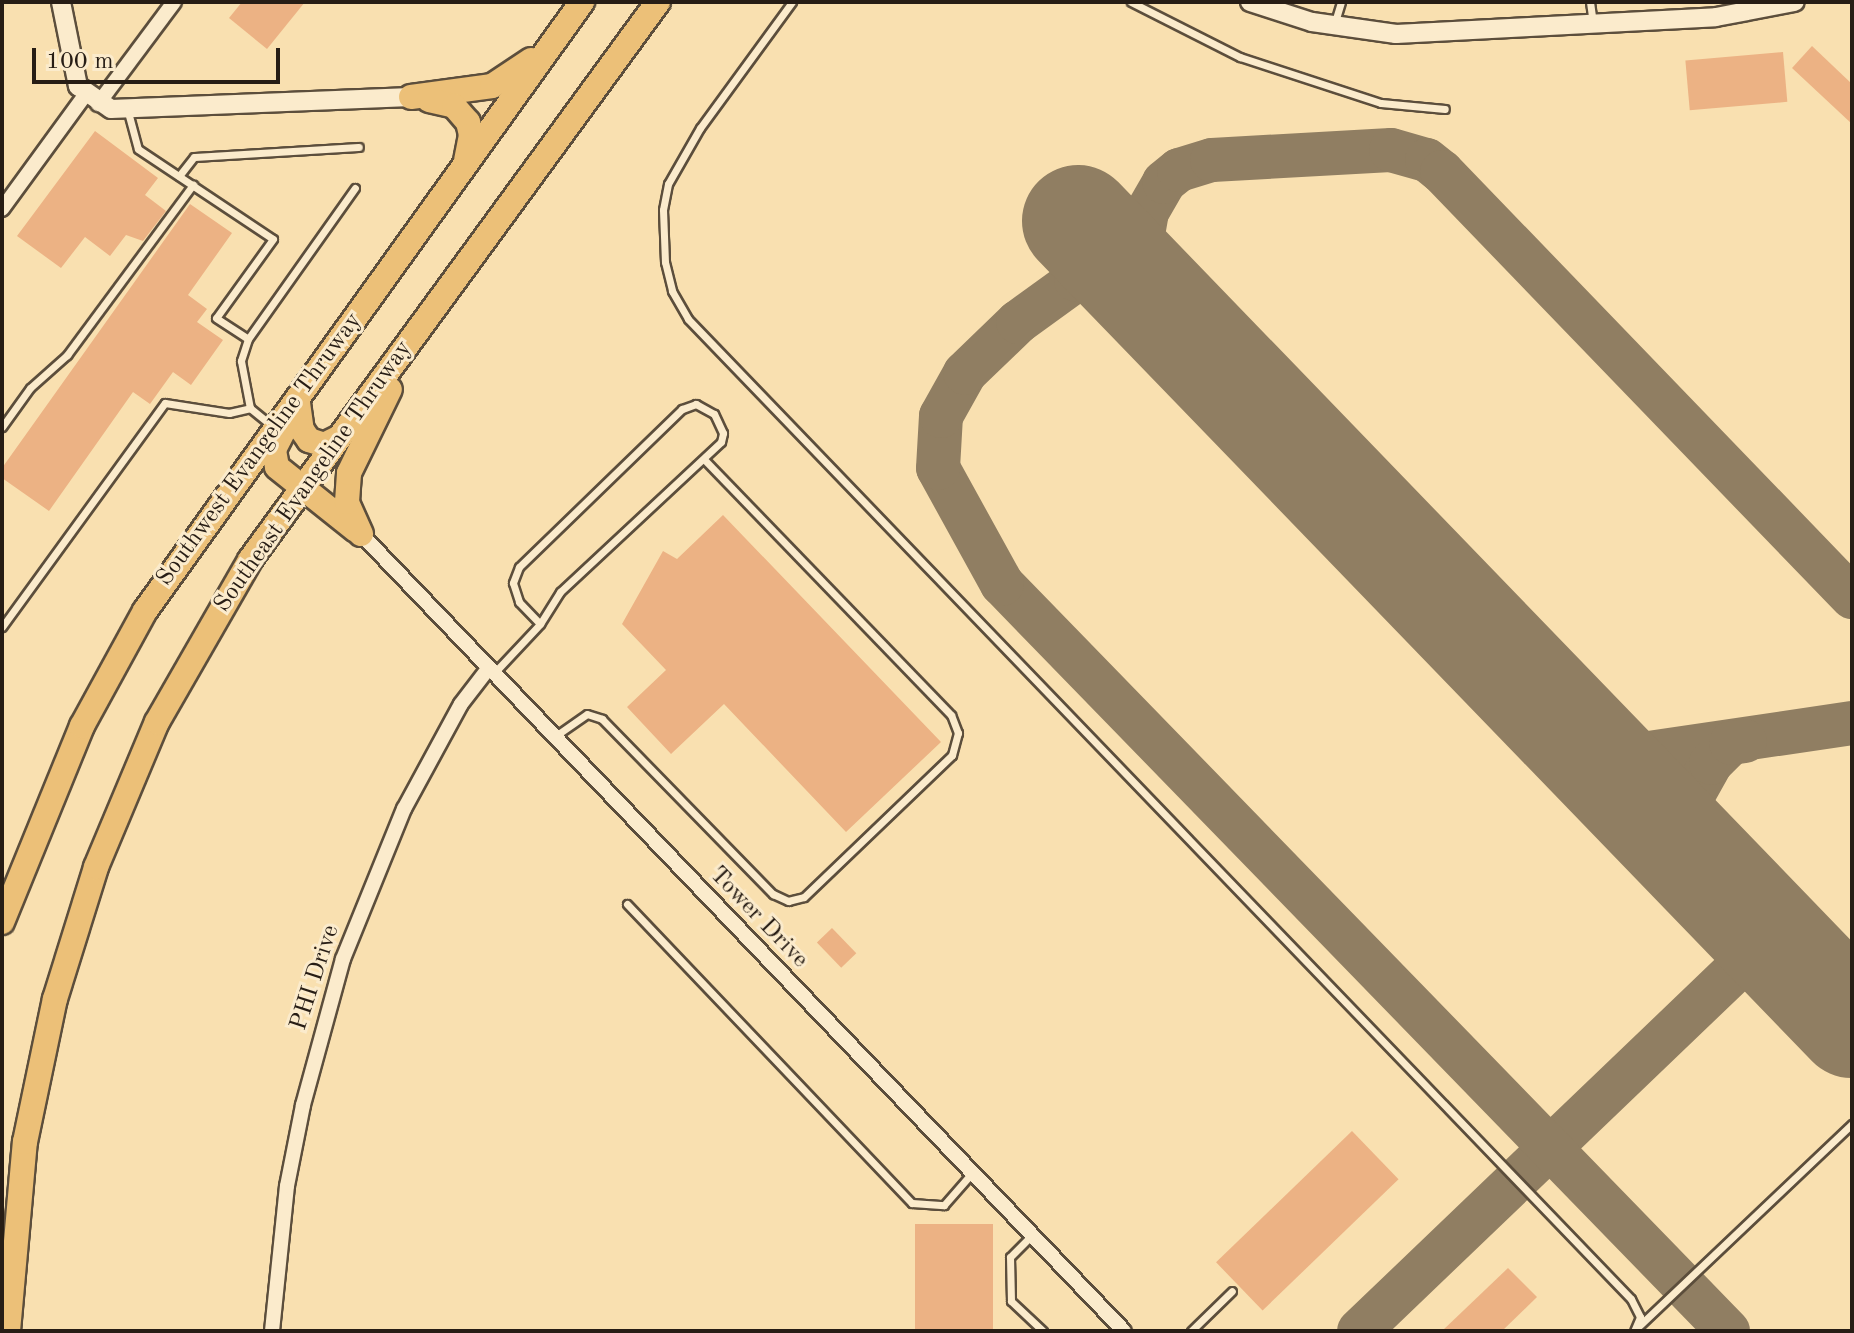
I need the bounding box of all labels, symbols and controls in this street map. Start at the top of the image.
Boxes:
scale bar [36,32,284,82]
text: 100 m [46,50,114,74]
street label: Southwest Evangeline Thruway [151,308,369,592]
street label: Southeast Evangeline Thruway [209,335,419,619]
street label: Tower Drive [703,861,813,975]
street label: PHI Drive [285,922,347,1034]

